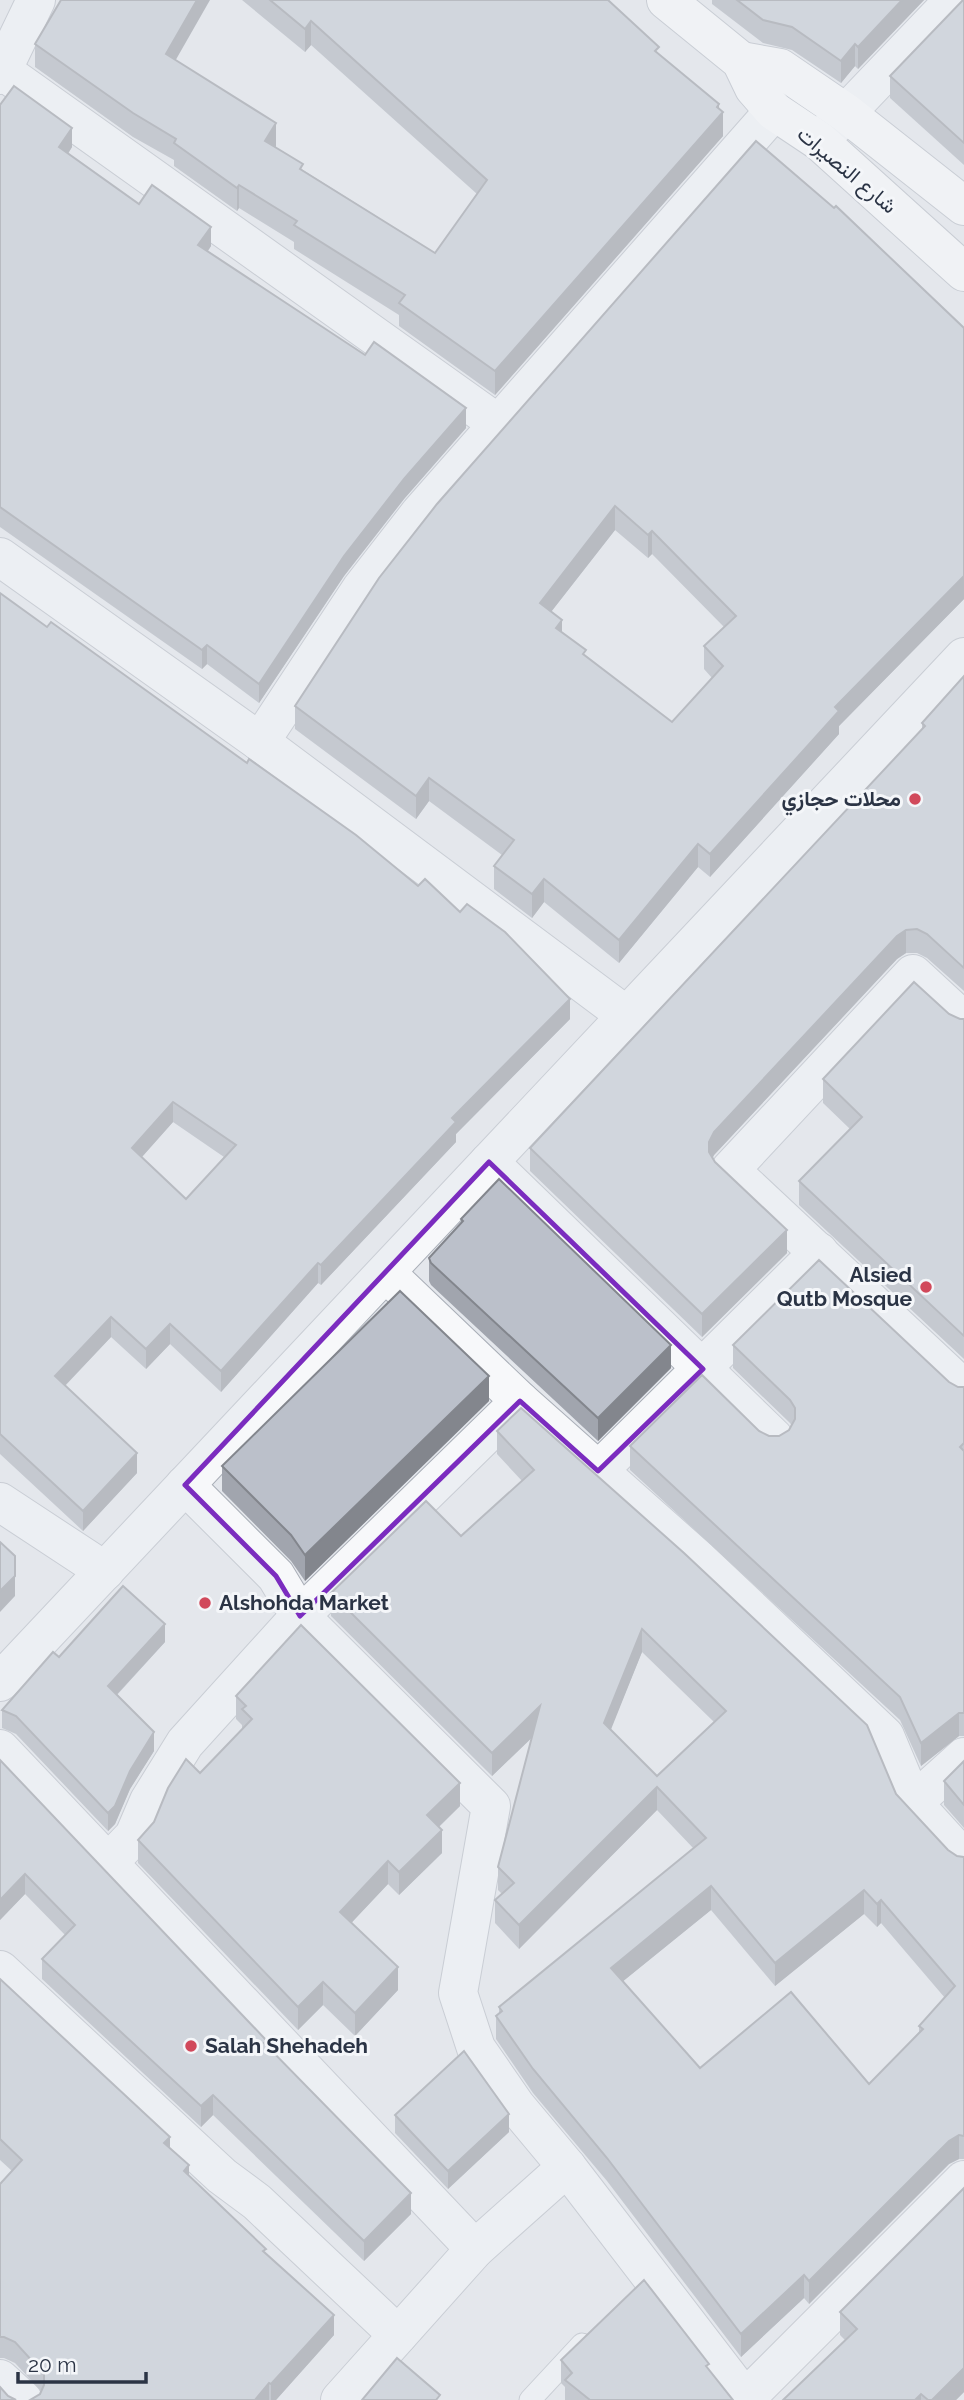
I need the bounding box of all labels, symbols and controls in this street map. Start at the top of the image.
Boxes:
street label: شارع النصيرات [791,121,902,220]
place label: محلات حجازي [781,786,901,816]
marker: محلات حجازي [907,791,923,807]
place label: Alsied Qutb Mosque [777,1262,912,1311]
marker: Alsied Qutb Mosque [918,1279,934,1295]
place label: Alshohda Market [219,1590,389,1615]
marker: Alshohda Market [197,1595,213,1611]
place label: Salah Shehadeh [205,2033,368,2058]
marker: Salah Shehadeh [183,2038,199,2054]
scale bar [18,2340,145,2384]
text: 20 m [28,2352,76,2377]

